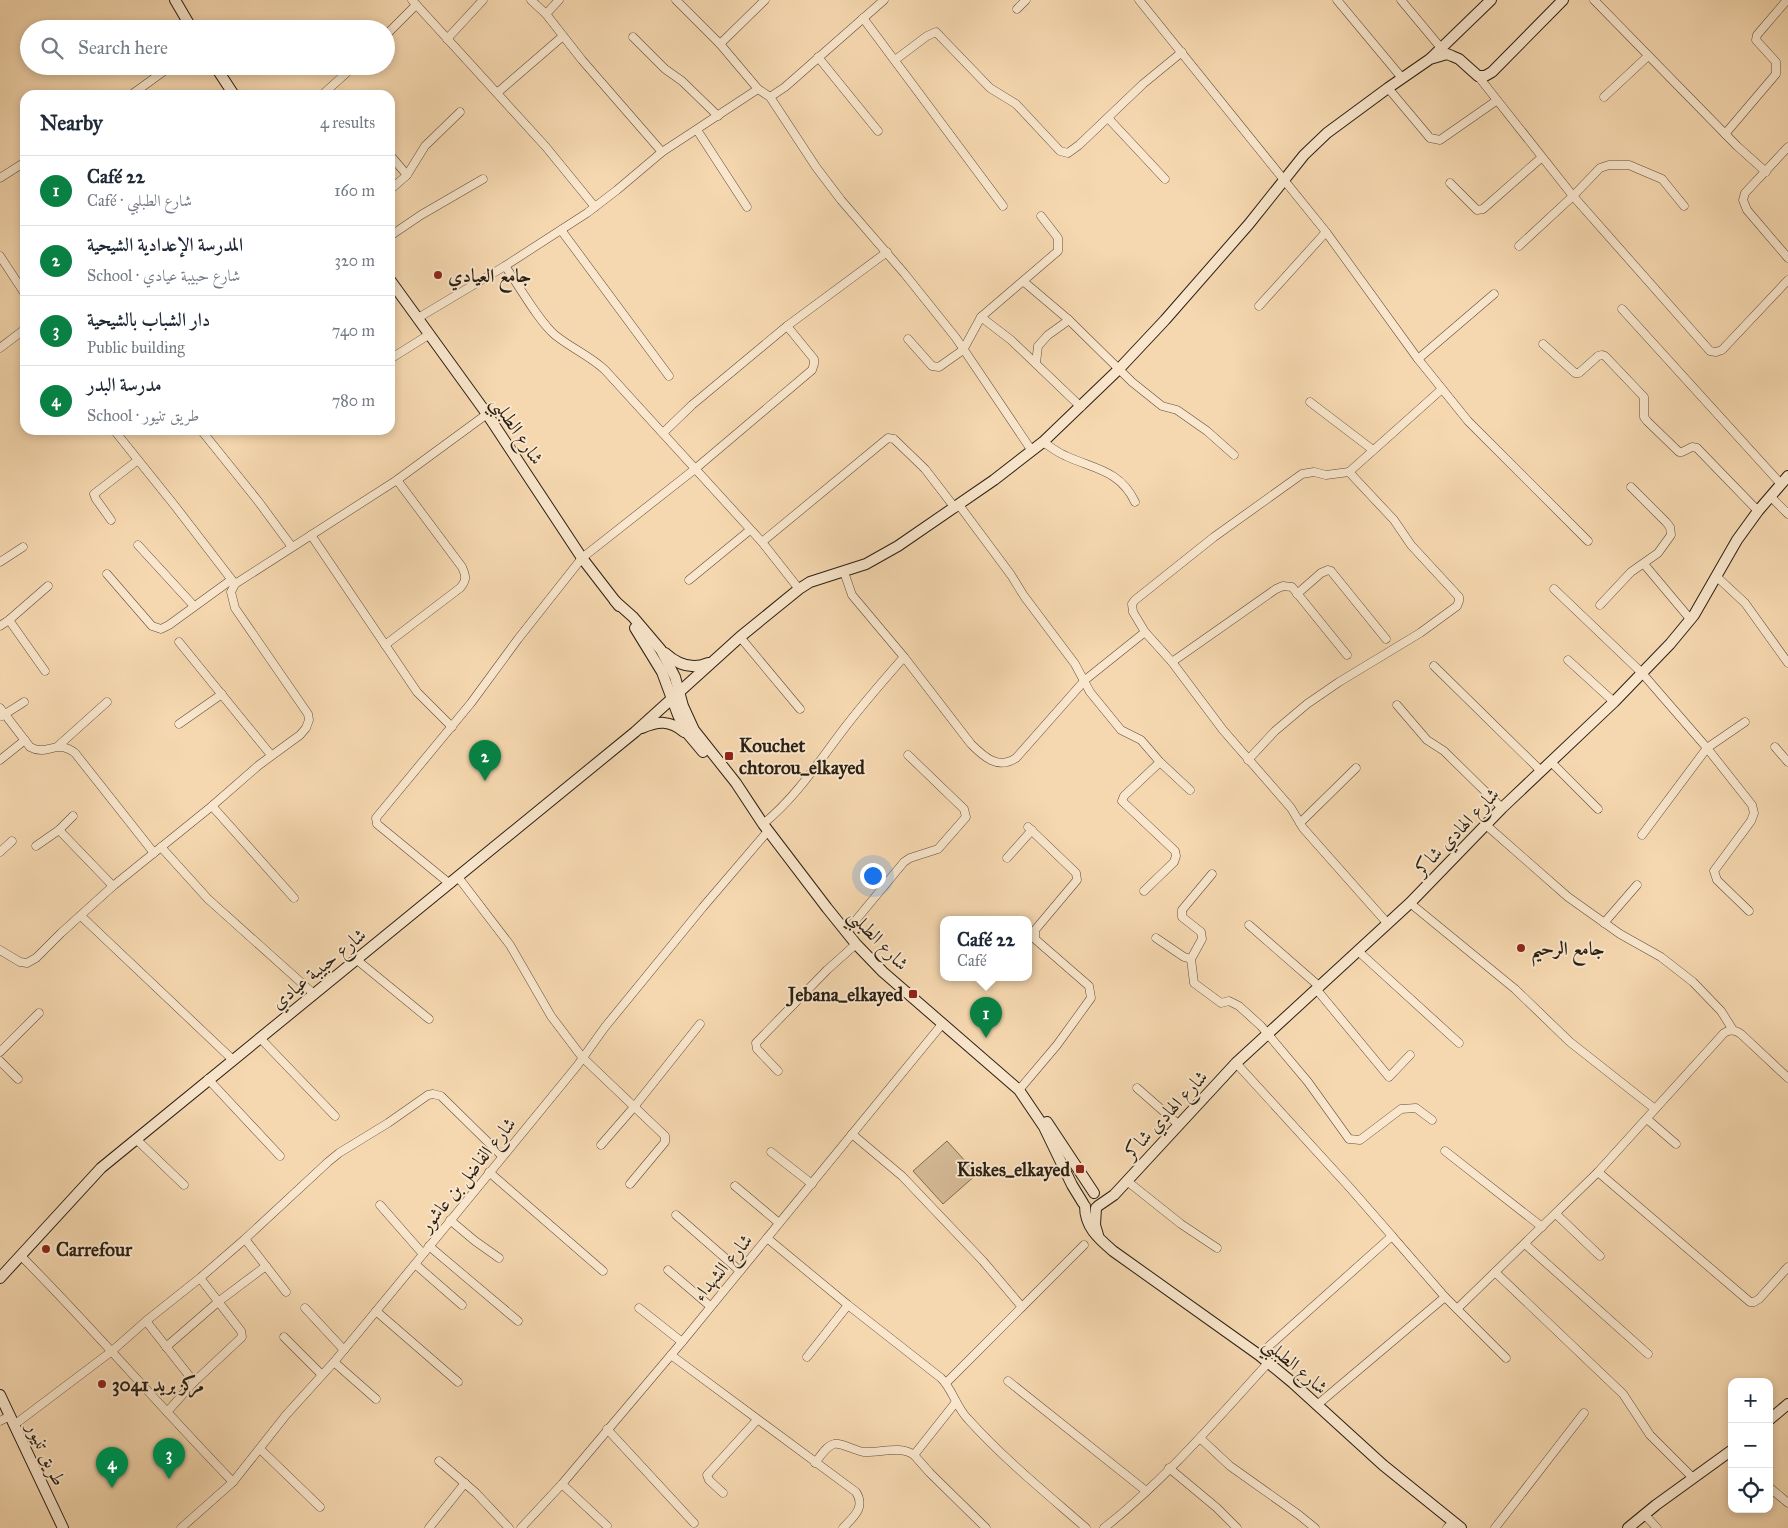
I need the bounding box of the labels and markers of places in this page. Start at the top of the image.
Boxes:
place label: جامع العيادي [448,264,531,293]
marker: جامع العيادي [432,269,444,281]
place label: Kouchet chtorou_elkayed [739,734,865,780]
pin: 2 [469,740,501,781]
marker: Kouchet chtorou_elkayed [723,750,735,762]
place label: جامع الرحيم [1531,937,1605,967]
marker: جامع الرحيم [1515,942,1527,954]
place label: Jebana_elkayed [785,983,903,1007]
marker: Jebana_elkayed [907,988,919,1000]
pin: 1 [970,997,1002,1038]
place label: Kiskes_elkayed [957,1158,1070,1182]
marker: Kiskes_elkayed [1074,1163,1086,1175]
place label: Carrefour [56,1238,133,1261]
marker: Carrefour [40,1243,52,1255]
place label: مركز بريد 3041 [112,1373,204,1398]
marker: مركز بريد 3041 [96,1378,108,1390]
pin: 3 [153,1438,185,1479]
pin: 4 [96,1447,128,1488]

